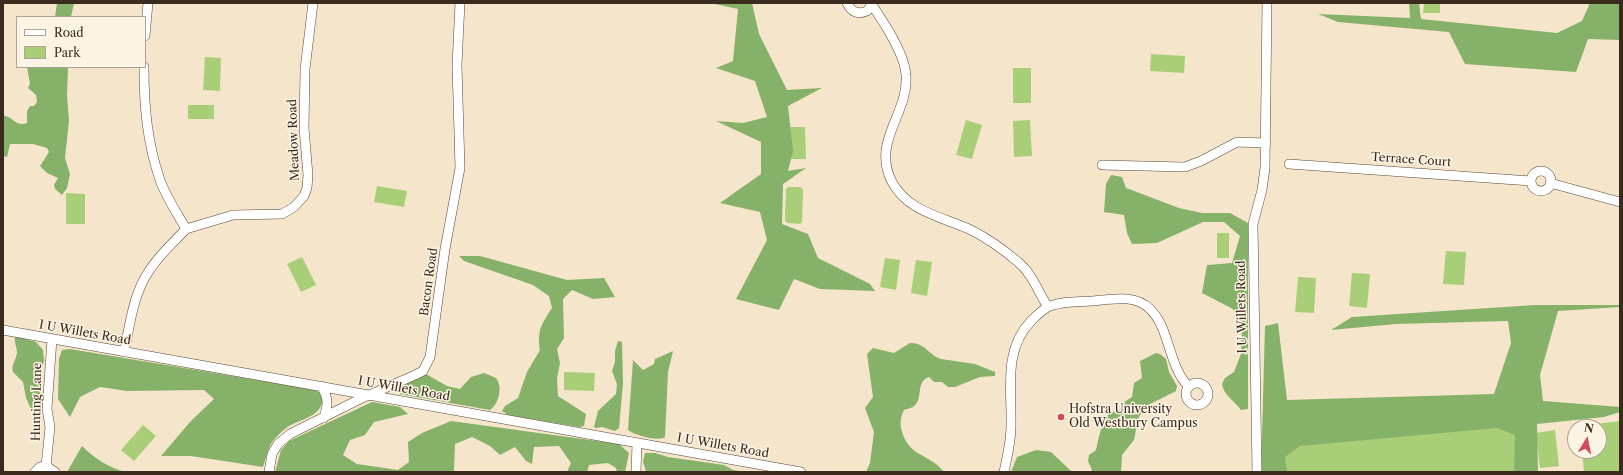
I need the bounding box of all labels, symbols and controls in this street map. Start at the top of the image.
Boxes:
legend [16,16,146,68]
text: Road [54,25,84,40]
text: Park [54,45,80,60]
street label: Meadow Road [285,99,303,181]
street label: Terrace Court [1370,150,1452,170]
street label: Bacon Road [417,247,441,317]
street label: I U Willets Road [1234,260,1250,354]
street label: I U Willets Road [38,318,132,348]
street label: Hunting Lane [29,363,45,441]
street label: I U Willets Road [357,374,451,404]
place label: Hofstra University Old Westbury Campus [1069,403,1198,431]
marker: Hofstra University Old Westbury Campus [1056,412,1066,422]
north arrow [1567,419,1607,459]
text: N [1583,420,1595,436]
street label: I U Willets Road [676,431,770,461]

